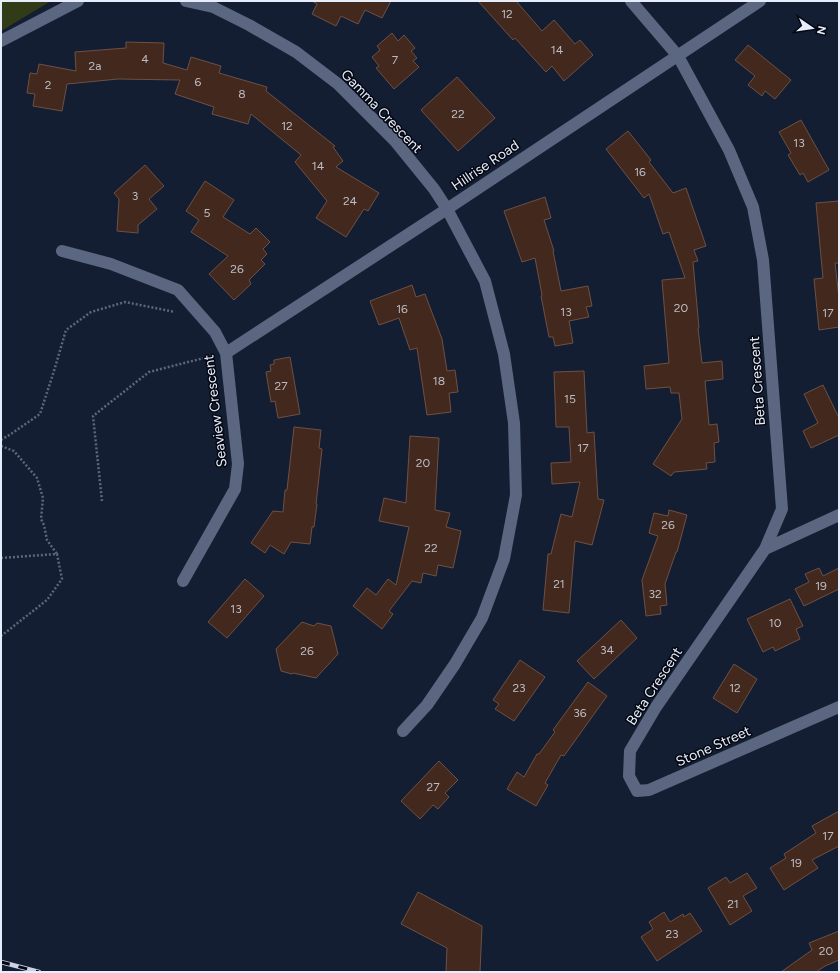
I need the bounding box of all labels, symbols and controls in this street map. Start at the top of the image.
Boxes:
house number: 12 [501,7,513,21]
north arrow [792,8,832,48]
text: N [814,25,829,36]
house number: 14 [551,43,564,57]
house number: 4 [141,52,149,66]
house number: 7 [392,53,399,67]
house number: 2a [89,59,101,73]
street label: Gamma Crescent [337,66,426,157]
house number: 6 [195,75,202,89]
house number: 2 [45,78,51,92]
house number: 8 [238,87,246,101]
house number: 22 [451,107,465,121]
house number: 12 [281,119,293,133]
house number: 13 [793,136,805,150]
street label: Hillrise Road [448,137,522,194]
house number: 14 [312,159,325,173]
house number: 16 [634,165,646,179]
house number: 3 [132,189,138,203]
house number: 24 [343,194,358,208]
house number: 5 [204,206,211,220]
house number: 26 [230,262,244,276]
house number: 20 [674,301,689,315]
house number: 16 [396,302,408,316]
house number: 13 [560,305,572,319]
house number: 17 [822,306,834,320]
street label: Beta Crescent [746,336,769,426]
street label: Seaview Crescent [200,354,231,468]
house number: 18 [433,374,445,388]
house number: 27 [274,379,288,393]
house number: 15 [564,392,576,406]
house number: 17 [577,441,589,455]
house number: 20 [416,456,431,470]
house number: 26 [661,518,675,532]
house number: 22 [424,541,438,555]
house number: 21 [553,577,565,591]
house number: 19 [815,579,827,593]
house number: 32 [648,587,662,601]
house number: 13 [230,602,242,616]
house number: 10 [769,616,782,630]
house number: 34 [600,643,615,657]
house number: 26 [300,644,314,658]
street label: Beta Crescent [623,644,686,728]
house number: 23 [512,681,526,695]
house number: 12 [729,681,741,695]
house number: 36 [573,706,587,720]
street label: Stone Street [673,722,753,771]
house number: 27 [426,780,440,794]
house number: 17 [822,829,834,843]
house number: 19 [790,856,802,870]
house number: 21 [727,897,739,911]
house number: 23 [665,927,679,941]
house number: 20 [819,944,834,958]

